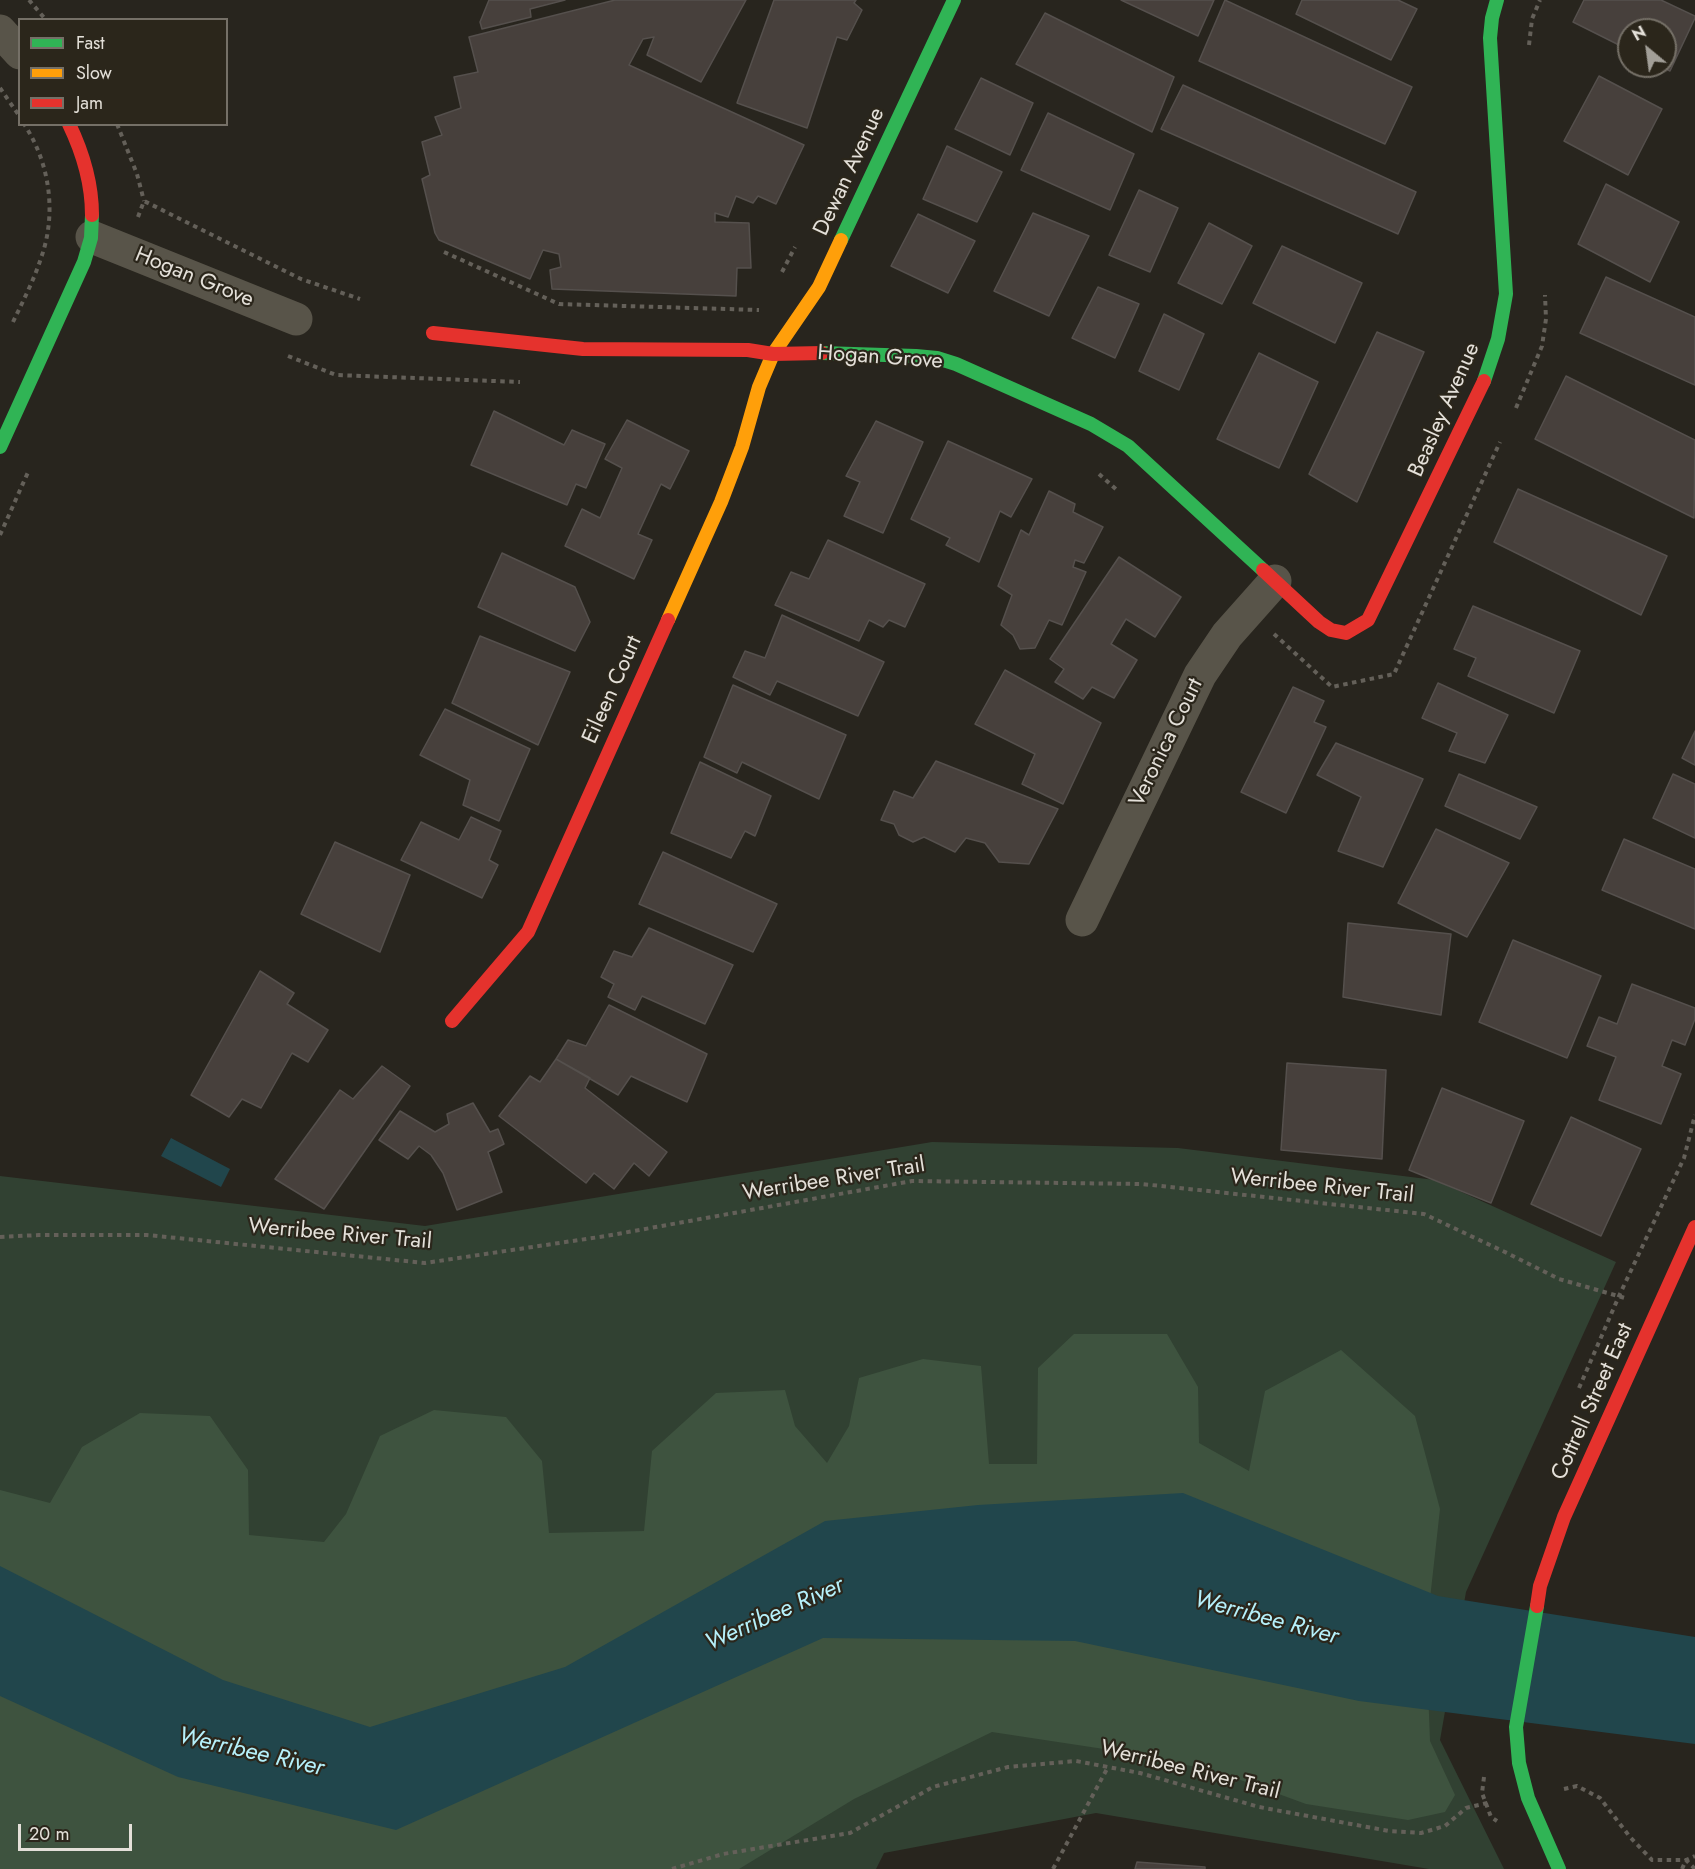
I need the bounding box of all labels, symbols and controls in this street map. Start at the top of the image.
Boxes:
legend [18,18,228,126]
north arrow [1617,18,1677,78]
text: N [1628,20,1650,47]
text: Fast [76,30,105,56]
text: Slow [76,60,112,86]
text: Jam [76,90,103,116]
street label: Dewan Avenue [809,104,891,240]
street label: Hogan Grove [131,242,257,314]
street label: Beasley Avenue [1404,339,1486,481]
street label: Hogan Grove [816,340,944,376]
street label: Eileen Court [578,632,648,748]
street label: Veronica Court [1125,674,1209,812]
street label: Werribee River Trail [741,1153,927,1207]
street label: Werribee River Trail [1229,1164,1415,1210]
street label: Werribee River Trail [247,1214,433,1256]
street label: Cottrell Street East [1547,1320,1639,1484]
water label: Werribee River [701,1572,849,1658]
water label: Werribee River [1190,1586,1342,1652]
water label: Werribee River [175,1722,327,1784]
street label: Werribee River Trail [1097,1736,1283,1806]
scale bar [21,1812,135,1850]
text: 20 m [29,1821,69,1847]

